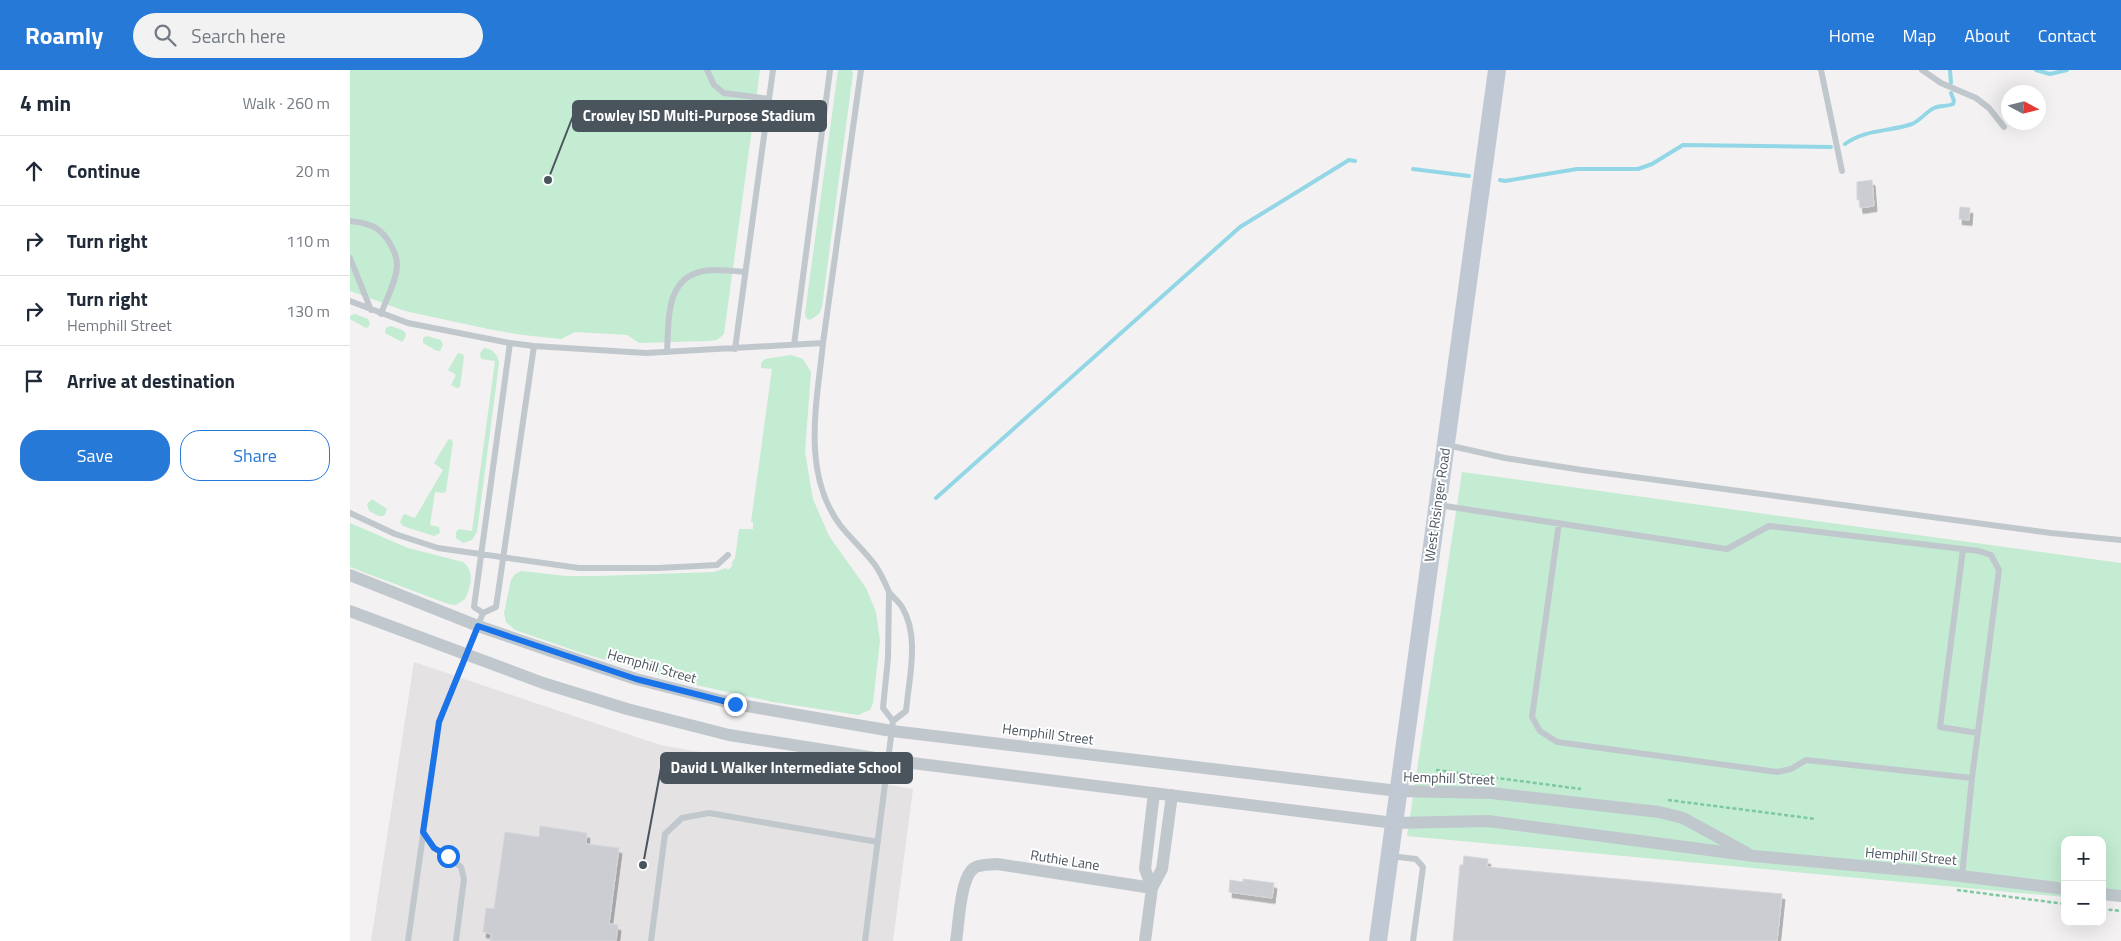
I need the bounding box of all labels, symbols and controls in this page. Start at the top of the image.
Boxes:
search box [133,13,483,58]
text: Roamly [25,17,103,53]
icon: search [151,21,179,49]
text: Search here [191,21,286,50]
text: Home [1829,22,1875,49]
text: Map [1903,22,1936,49]
text: About [1964,22,2010,49]
text: Contact [2038,22,2096,49]
north arrow [2001,85,2046,130]
text: 4 min [20,87,71,119]
text: Walk · 260 m [242,91,330,115]
callout: Crowley ISD Multi-Purpose Stadium [573,101,826,131]
text: Crowley ISD Multi-Purpose Stadium [583,104,815,127]
text: Continue [67,156,140,185]
icon: ahead [20,157,48,185]
text: 20 m [295,159,330,183]
text: Turn right [67,226,148,255]
icon: right [20,227,48,255]
text: 110 m [286,229,330,253]
text: Turn right [67,284,148,313]
icon: right [20,297,48,325]
text: 130 m [286,299,330,323]
text: Hemphill Street [67,313,172,337]
text: Arrive at destination [67,366,235,395]
icon: arrive [20,367,48,395]
button: Save [20,430,170,481]
button: Share [180,430,330,481]
street label: West Risinger Road [1418,447,1455,563]
street label: Hemphill Street [605,643,699,688]
route end [724,693,747,716]
street label: Hemphill Street [1001,717,1095,750]
callout: David L Walker Intermediate School [661,753,912,783]
text: David L Walker Intermediate School [671,756,901,779]
street label: Hemphill Street [1403,765,1495,790]
map controls [2061,836,2106,926]
button: + [2061,836,2106,881]
street label: Hemphill Street [1864,841,1958,870]
street label: Ruthie Lane [1029,844,1101,875]
route start [437,845,460,868]
button: − [2061,881,2106,926]

